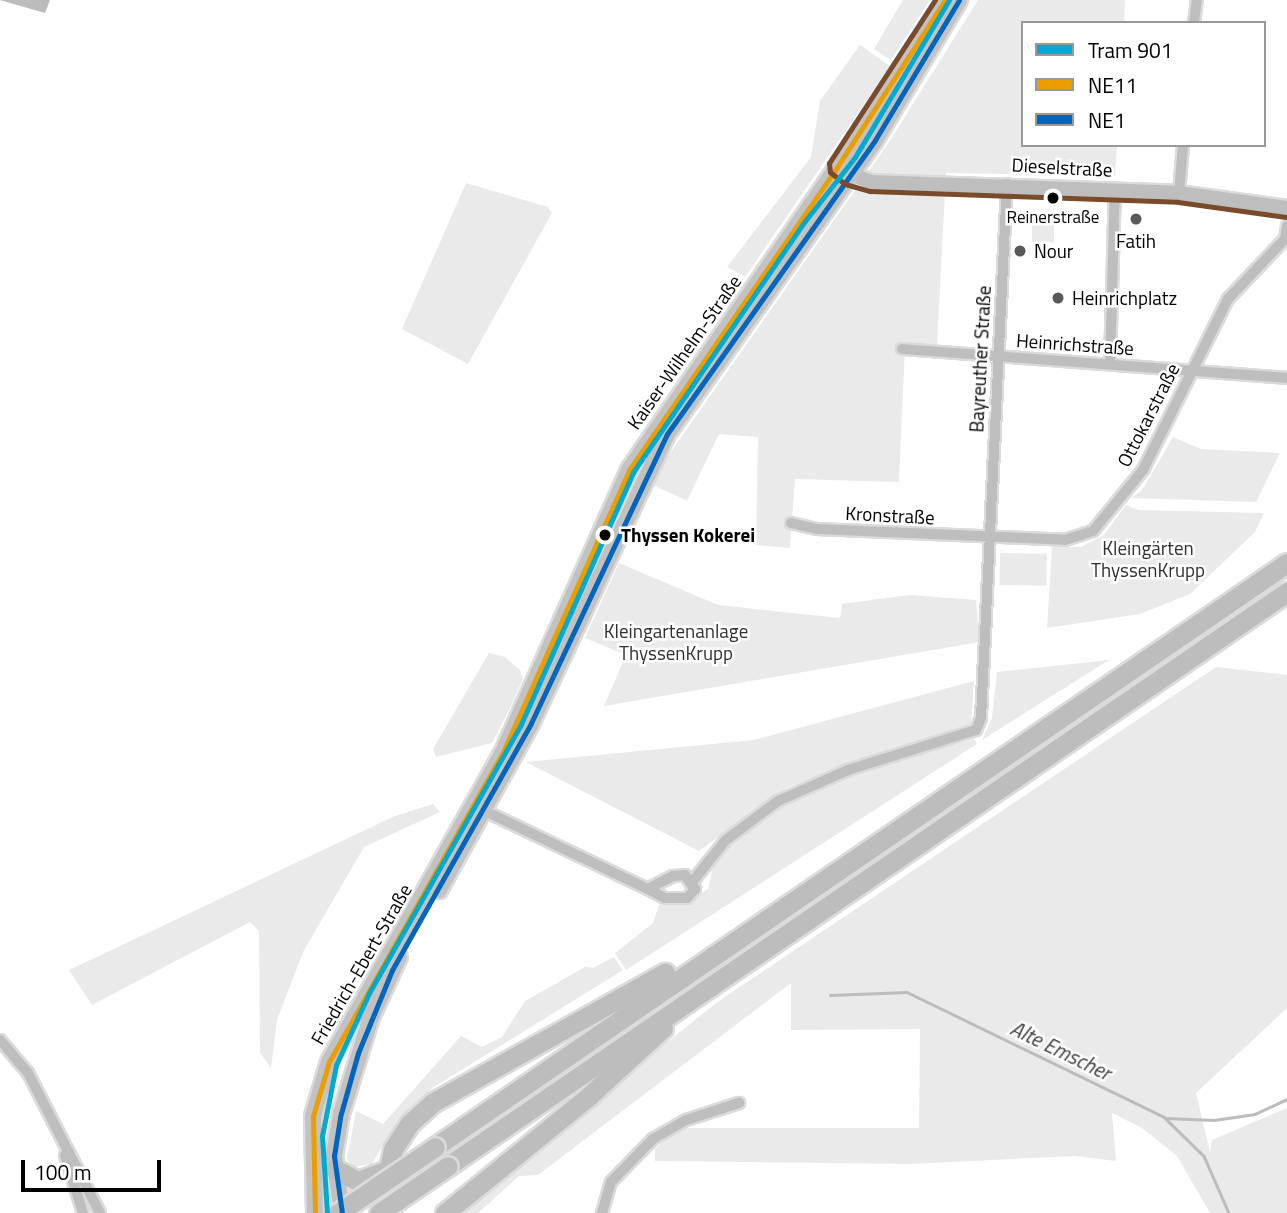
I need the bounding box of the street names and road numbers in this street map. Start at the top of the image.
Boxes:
street label: Dieselstraße [1011,153,1113,181]
street label: Kaiser-Wilhelm-Straße [622,270,746,434]
street label: Bayreuther Straße [965,285,995,433]
street label: Heinrichstraße [1015,329,1135,359]
street label: Ottokarstraße [1112,359,1184,471]
street label: Kronstraße [845,501,935,529]
street label: Friedrich-Ebert-Straße [306,880,416,1048]

